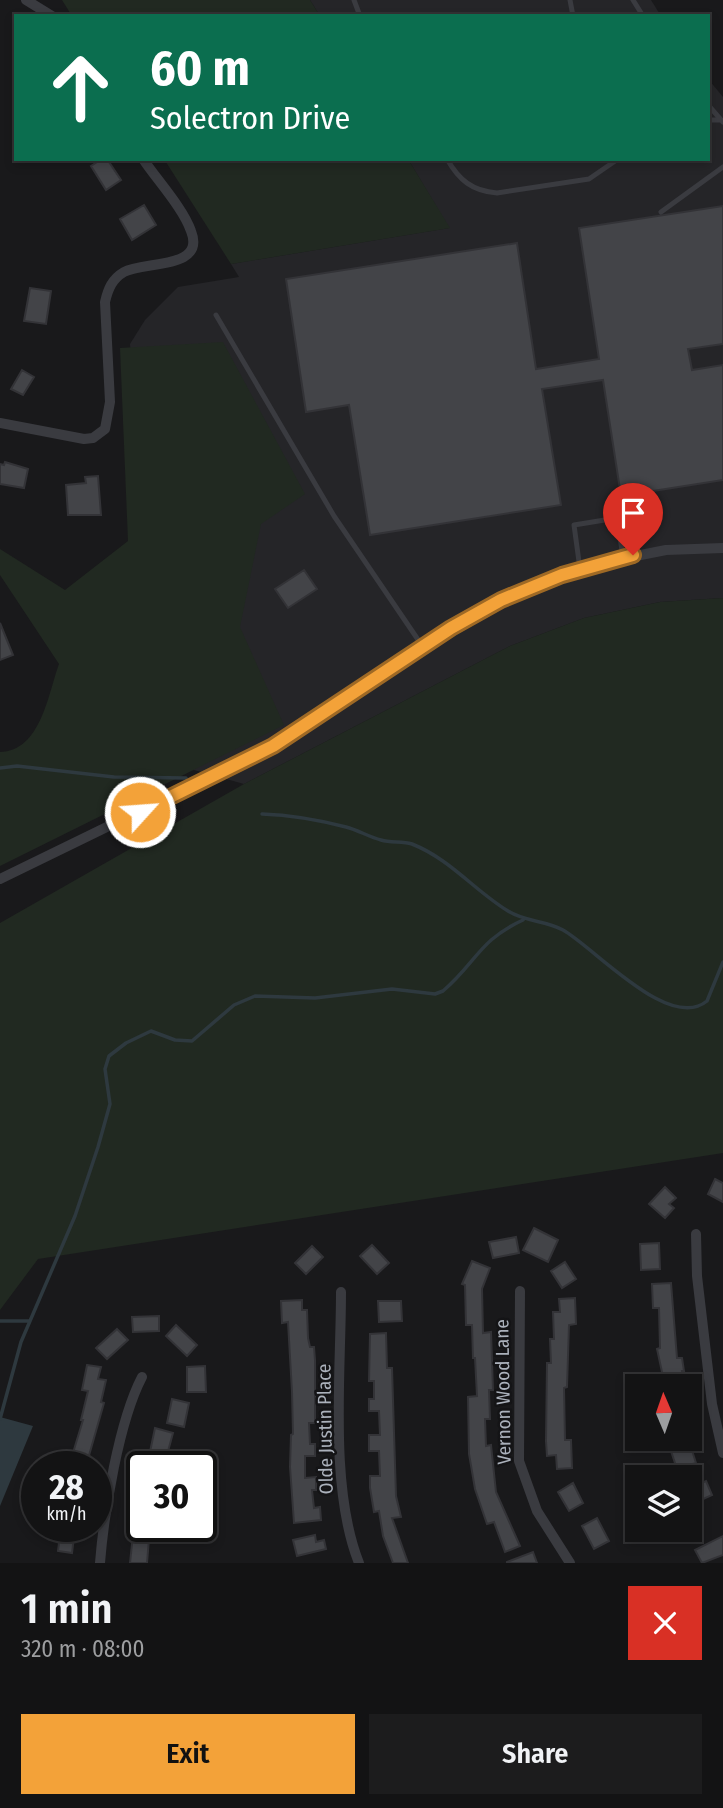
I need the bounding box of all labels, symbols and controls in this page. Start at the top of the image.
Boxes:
text: 60 m [150,39,250,98]
icon: ahead [35,42,126,133]
text: Solectron Drive [150,99,350,137]
pin [603,483,663,555]
icon: arrive [614,494,652,532]
position arrow [103,775,177,849]
street label: Vernon Wood Lane [490,1319,516,1465]
street label: Olde Justin Place [312,1363,338,1495]
north arrow [625,1374,702,1451]
map controls [625,1374,702,1542]
speed limit sign: 30 [126,1451,217,1542]
button: layers [625,1465,702,1542]
text: 28 [49,1466,84,1508]
text: km/h [46,1503,87,1525]
text: 1 min [21,1584,112,1634]
button: close [628,1586,702,1660]
text: 320 m · 08:00 [21,1635,144,1663]
button: Exit [21,1714,355,1794]
button: Share [369,1714,702,1794]

